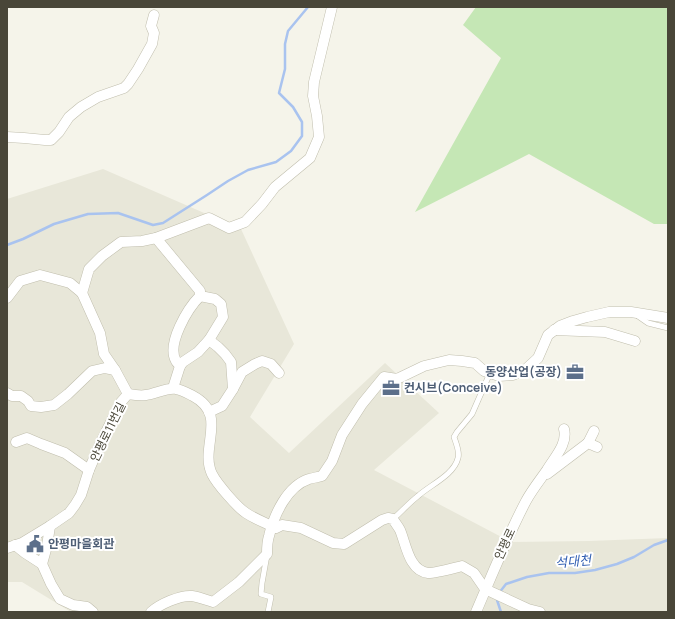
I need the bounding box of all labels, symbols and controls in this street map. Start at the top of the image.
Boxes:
office icon: 동양산업(공장) [565,362,585,382]
place label: 동양산업(공장) [485,363,562,380]
office icon: 컨시브(Conceive) [381,378,401,398]
place label: 컨시브(Conceive) [404,379,503,396]
street label: 안평로11번길 [86,399,129,465]
street label: 안평로 [490,525,519,562]
public building icon: 안평마을회관 [25,534,45,554]
place label: 안평마을회관 [48,535,114,552]
water label: 석대천 [554,550,593,572]

